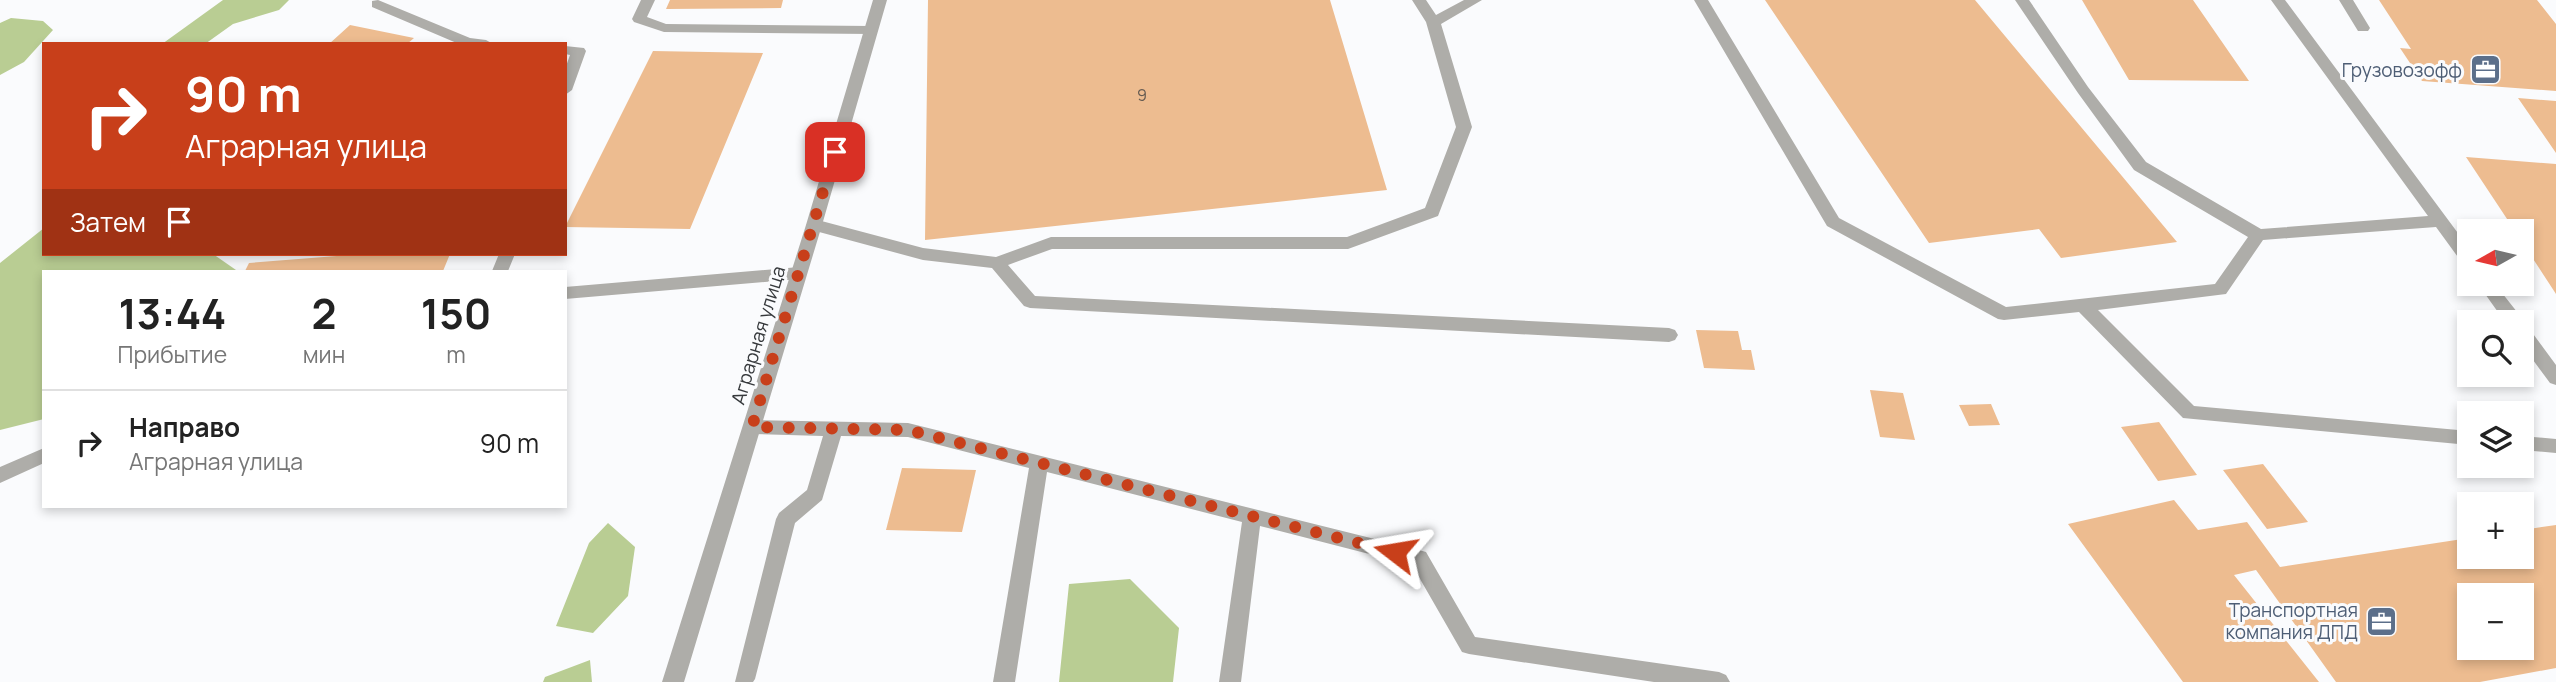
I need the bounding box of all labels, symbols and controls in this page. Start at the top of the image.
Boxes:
office icon: Грузовозофф [2468,53,2502,87]
place label: Грузовозофф [2342,57,2462,83]
text: 90 m [185,60,302,127]
icon: right [70,70,161,161]
house number: 9 [1137,84,1147,106]
pin [805,122,865,182]
text: Аграрная улица [185,124,427,168]
icon: arrive [816,133,854,171]
icon: arrive [160,203,198,241]
text: Затем [70,204,146,240]
north arrow [2457,219,2534,296]
map controls [2457,219,2534,660]
street label: Аграрная улица [725,262,791,408]
text: 13:44 [118,284,226,342]
text: 2 [311,284,336,342]
text: 150 [421,284,491,342]
button: search [2457,310,2534,387]
text: Прибытие [118,338,227,370]
text: мин [303,338,345,370]
text: m [446,338,466,370]
button: layers [2457,401,2534,478]
text: Направо [129,409,240,445]
icon: right [70,424,108,462]
text: 90 m [480,425,539,461]
text: Аграрная улица [129,445,303,477]
button: + [2457,492,2534,569]
position arrow [1358,515,1432,589]
button: − [2457,583,2534,660]
place label: Транспортная компания ДПД [2226,597,2358,645]
office icon: Транспортная компания ДПД [2364,604,2398,638]

